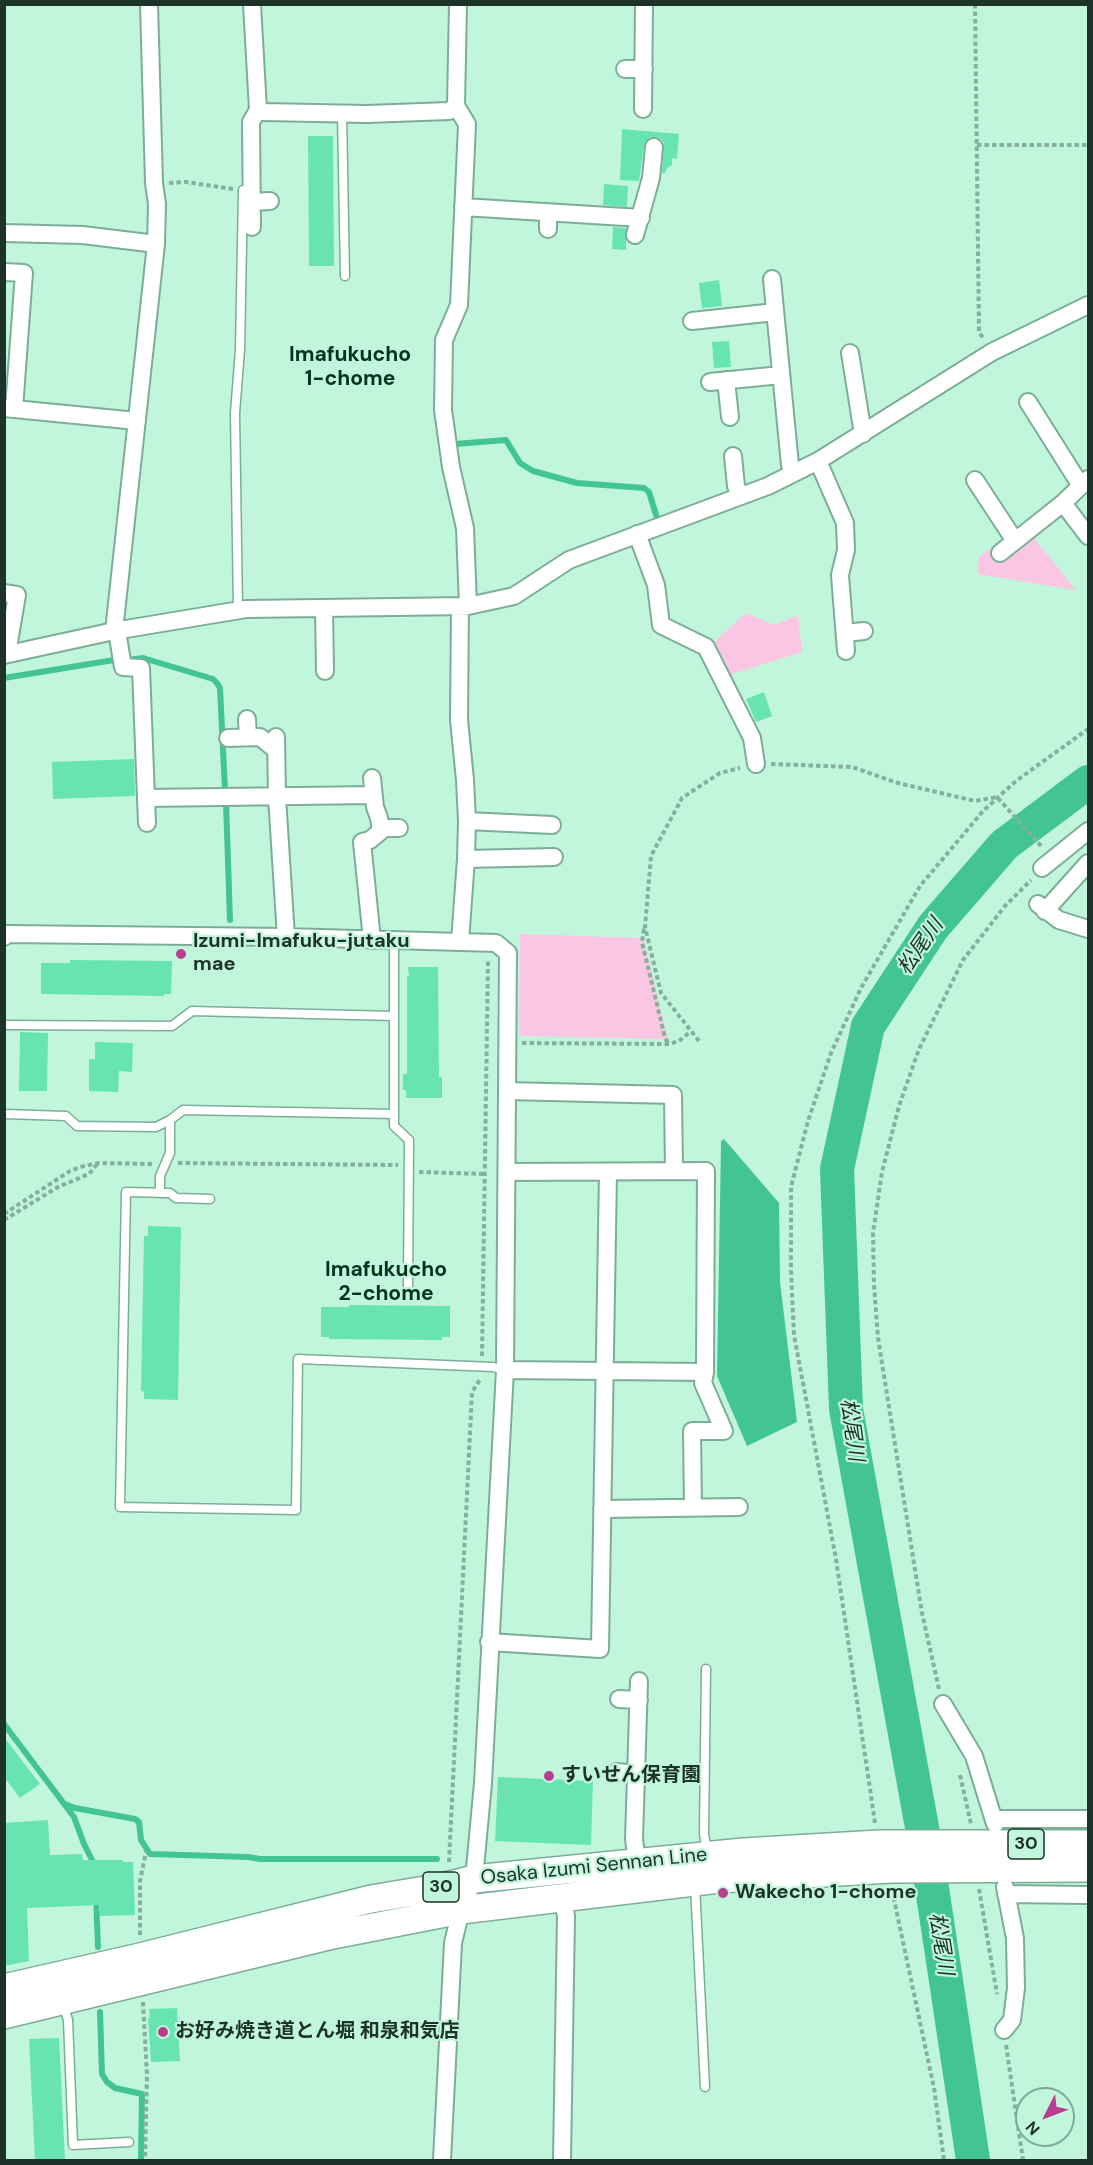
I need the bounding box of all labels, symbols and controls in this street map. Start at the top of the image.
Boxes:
district label: Imafukucho 1-chome [289,342,411,392]
water label: 松尾川 [893,914,949,980]
place label: Izumi-Imafuku-jutaku mae [193,930,410,977]
marker: Izumi-Imafuku-jutaku mae [174,947,188,961]
district label: Imafukucho 2-chome [325,1257,447,1307]
water label: 松尾川 [834,1397,868,1463]
place label: すいせん保育園 [561,1764,701,1788]
marker: すいせん保育園 [542,1769,556,1783]
road number: 30 [1008,1829,1044,1859]
street label: Osaka Izumi Sennan Line [480,1843,708,1891]
road number: 30 [423,1872,459,1902]
place label: Wakecho 1-chome [735,1881,916,1905]
marker: Wakecho 1-chome [716,1886,730,1900]
water label: 松尾川 [923,1911,957,1977]
place label: お好み焼き道とん堀 和泉和気店 [175,2020,460,2044]
marker: お好み焼き道とん堀 和泉和気店 [156,2025,170,2039]
north arrow [1015,2087,1075,2147]
text: N [1021,2117,1044,2139]

